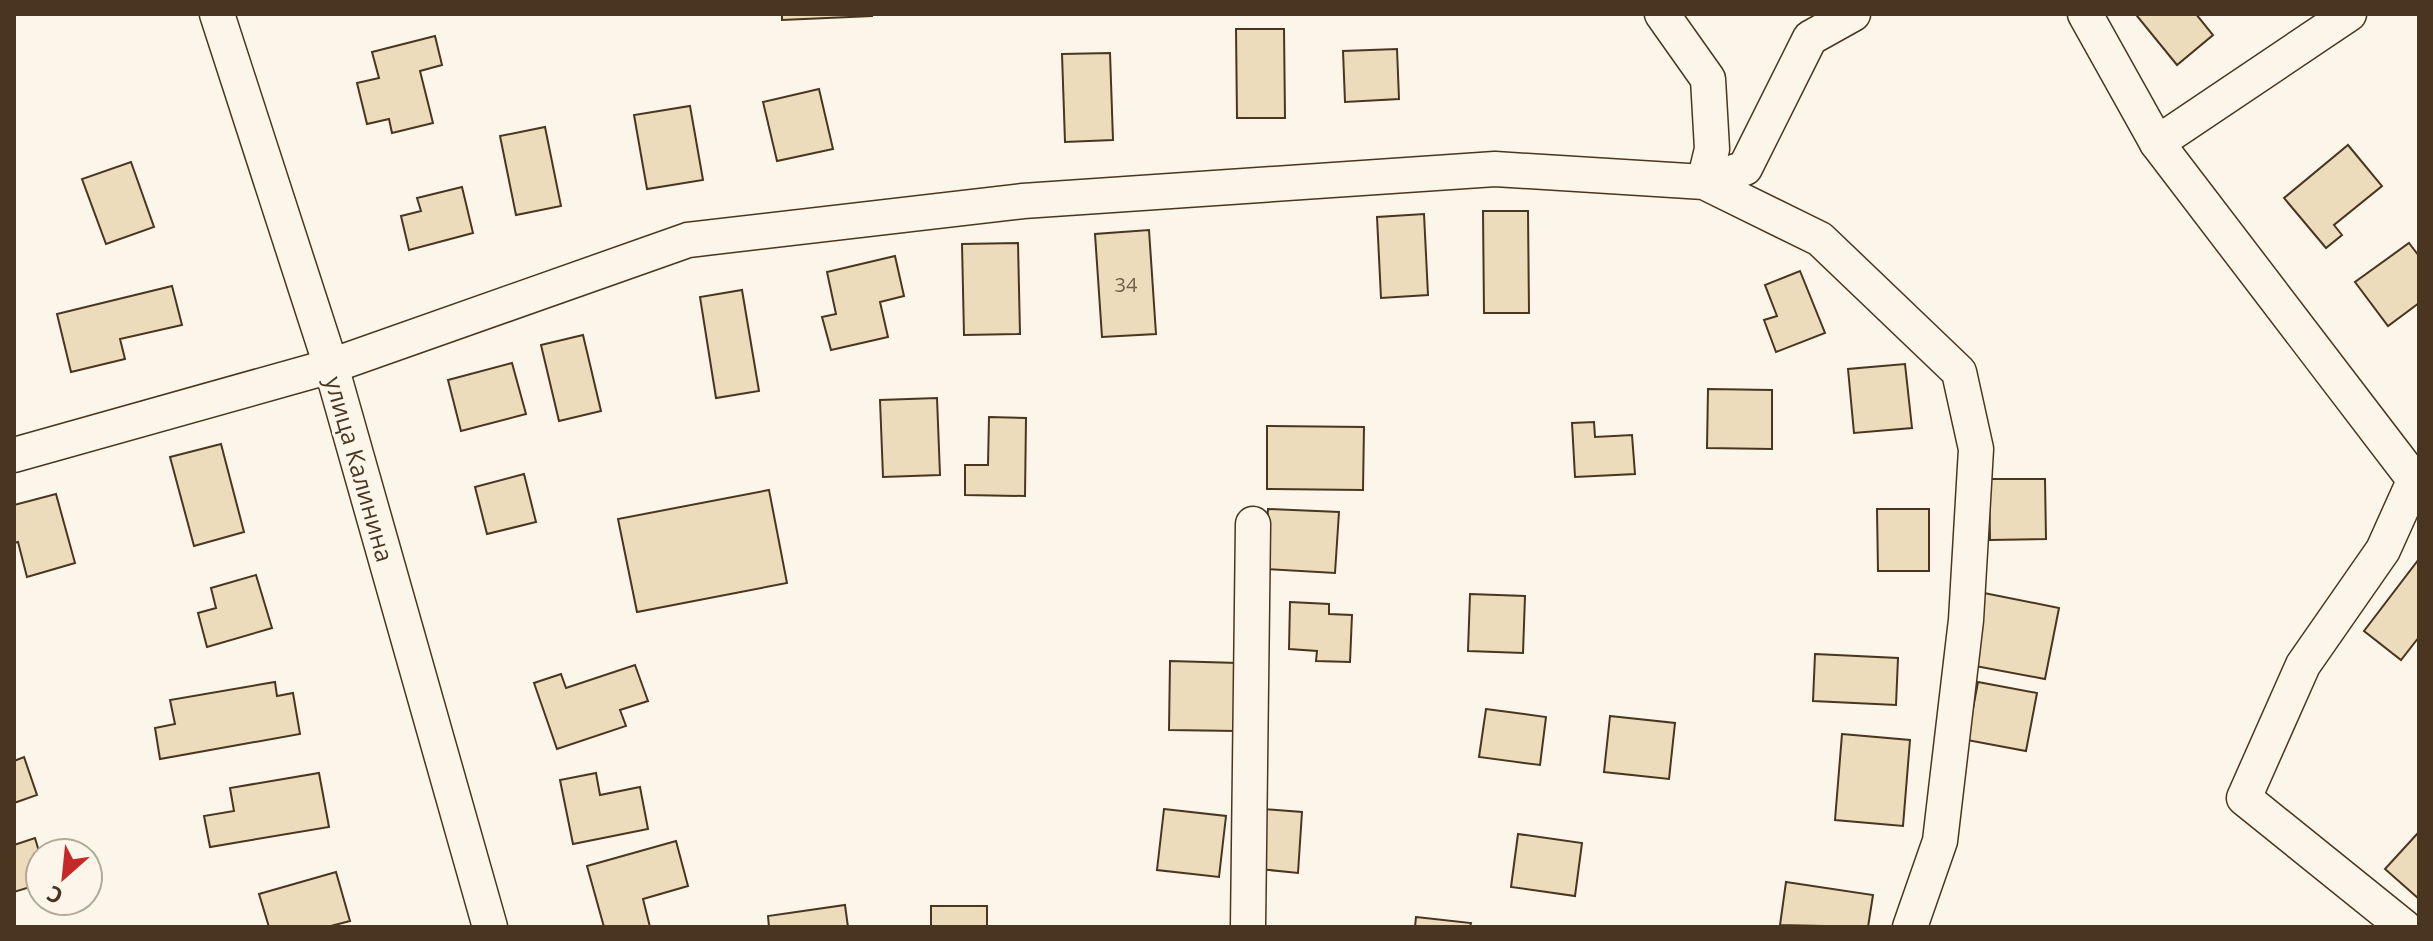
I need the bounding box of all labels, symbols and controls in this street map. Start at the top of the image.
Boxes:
house number: 34 [1115,271,1138,298]
street label: улица Калинина [318,372,402,566]
north arrow [24,837,104,917]
text: С [41,879,68,912]

